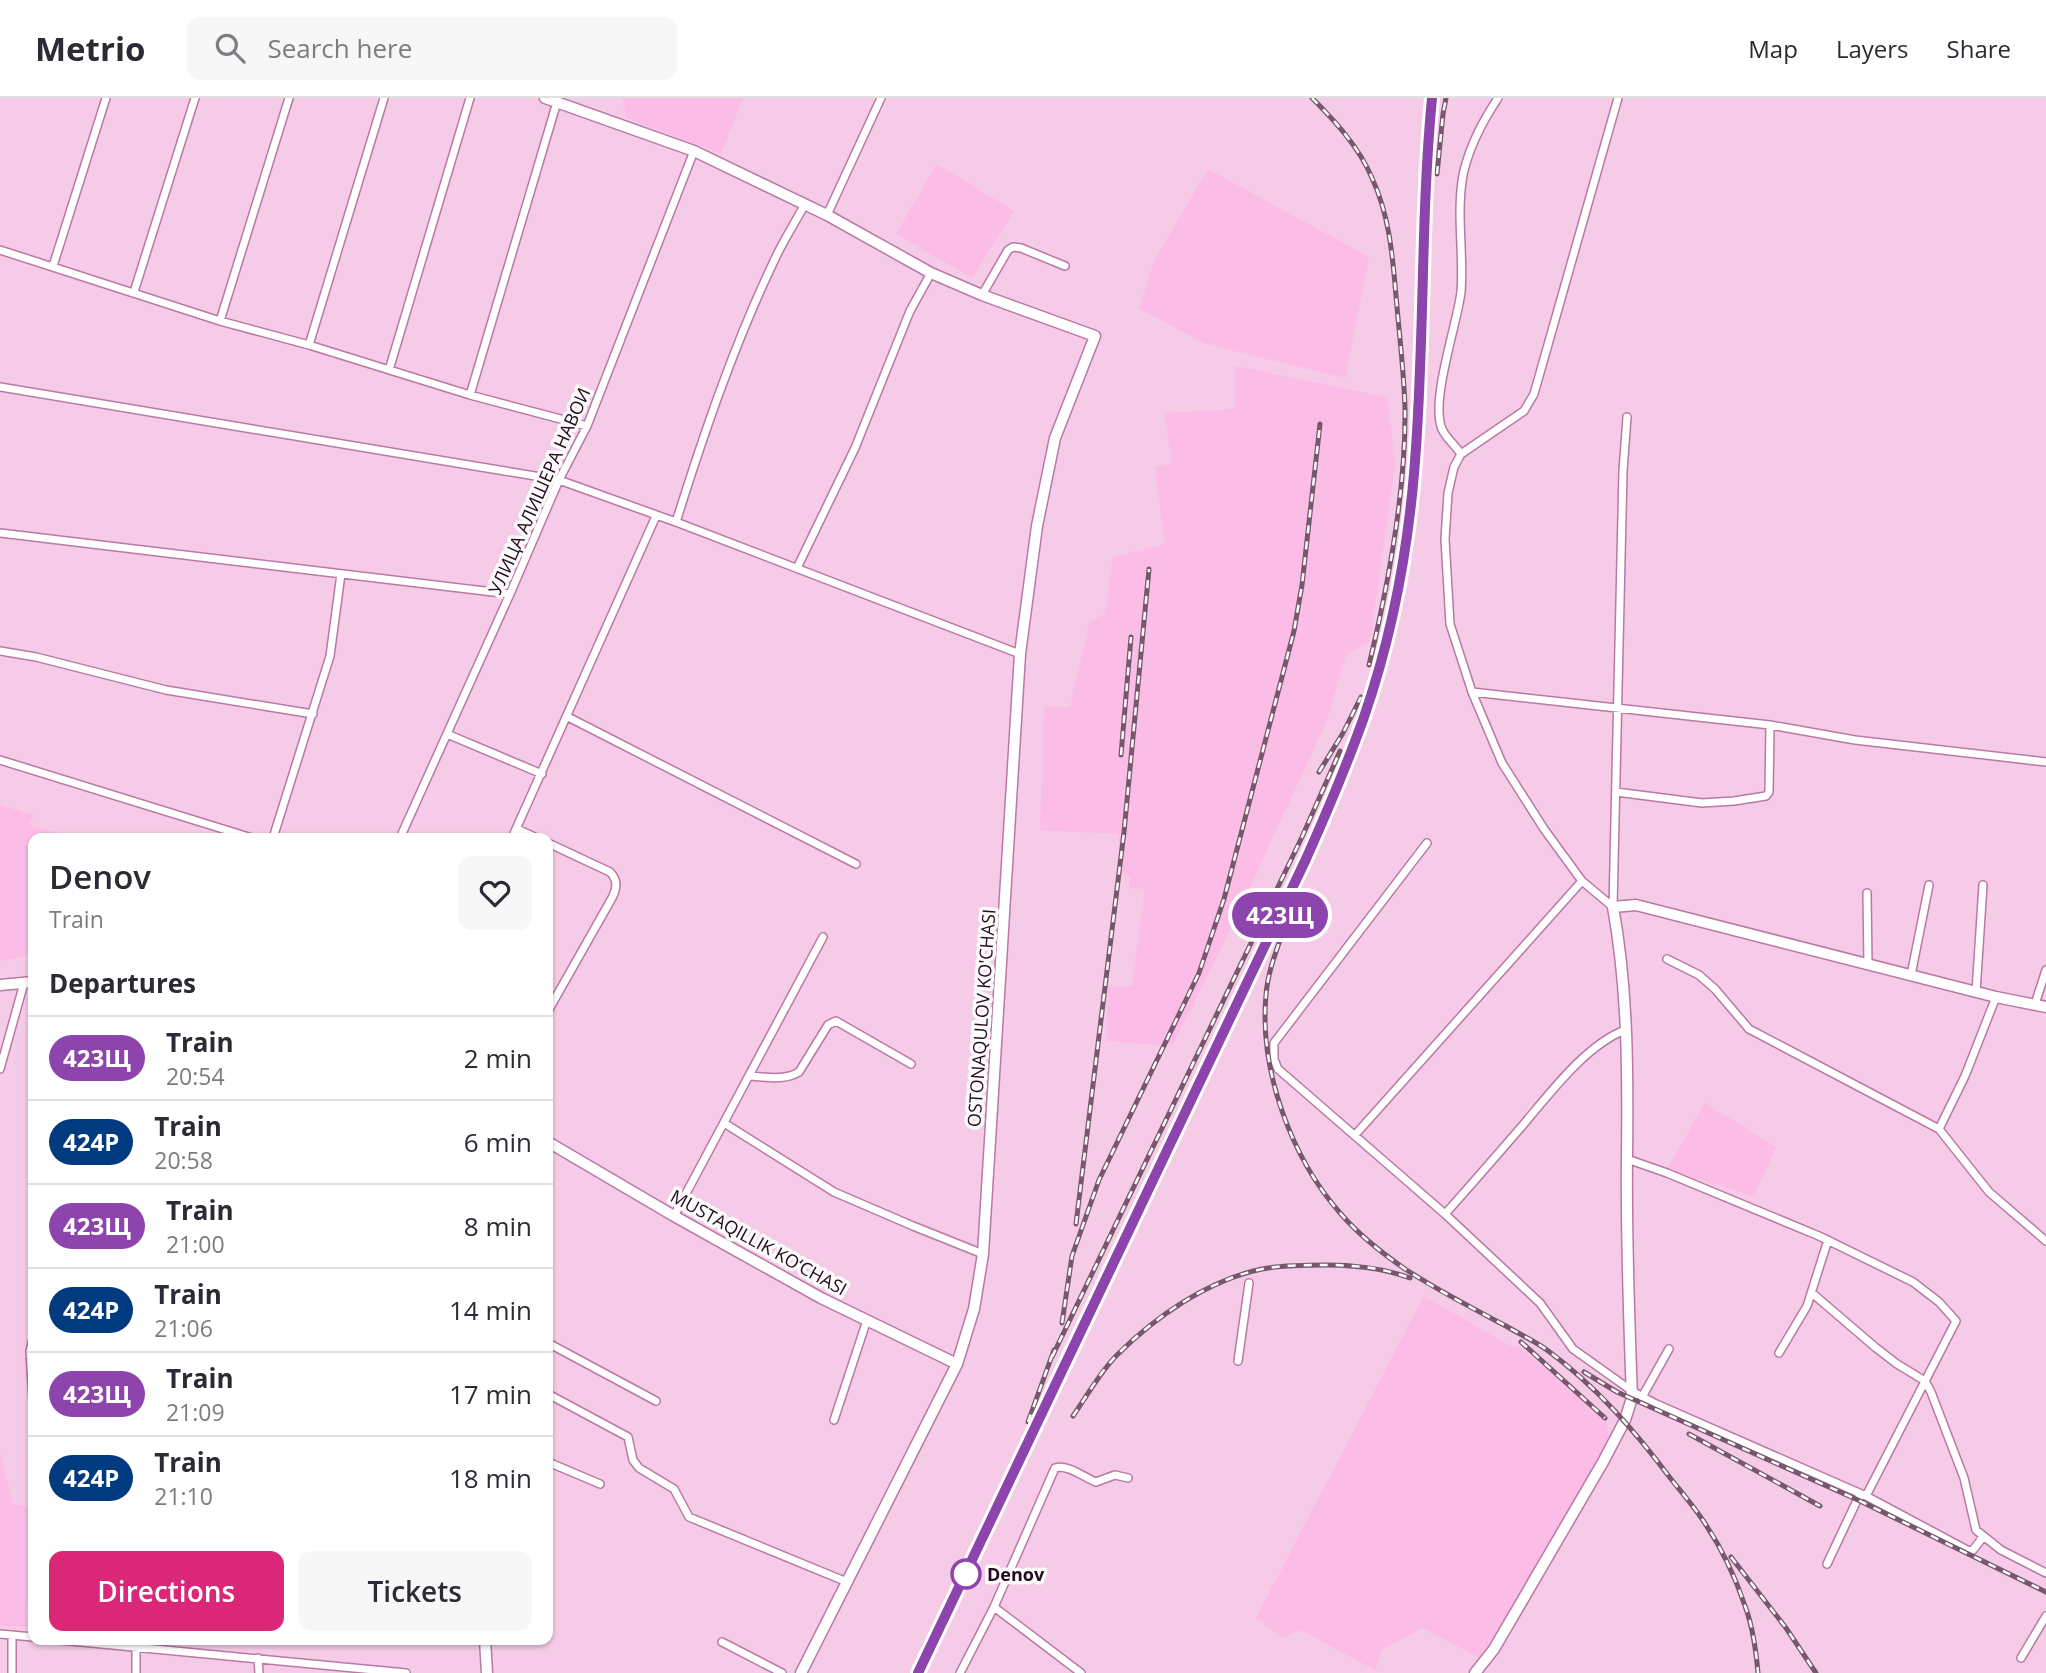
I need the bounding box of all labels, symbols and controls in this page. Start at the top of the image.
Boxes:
search box [187,17,677,80]
text: Metrio [35,26,145,71]
icon: search [211,29,249,67]
text: Search here [267,30,412,66]
text: Map [1748,32,1798,65]
text: Layers [1836,32,1909,65]
text: Share [1947,32,2011,65]
street label: УЛИЦА АЛИШЕРА НАВОИ [482,384,596,598]
text: Denov [49,854,151,899]
button: heart [458,856,532,930]
line badge: 423Щ [1231,892,1329,938]
text: 423Щ [1246,898,1314,931]
text: Train [49,903,104,935]
street label: OSTONAQULOV KO'CHASI [961,908,1001,1128]
text: Departures [49,965,196,1001]
text: Train [166,1024,234,1060]
text: 2 min [464,1040,532,1076]
text: 423Щ [63,1041,131,1074]
text: 20:54 [166,1060,225,1092]
text: Train [154,1108,222,1144]
text: 6 min [464,1124,532,1160]
text: 424Р [63,1125,119,1158]
text: 20:58 [154,1144,213,1176]
street label: MUSTAQILLIK KO‘CHASI [667,1184,851,1300]
text: Train [166,1192,234,1228]
text: 8 min [464,1208,532,1244]
text: 423Щ [63,1209,131,1242]
text: 21:00 [166,1228,225,1260]
text: Train [154,1276,222,1312]
text: 14 min [449,1292,532,1328]
text: 424Р [63,1293,119,1326]
text: 21:06 [154,1312,213,1344]
text: Train [166,1360,234,1396]
text: 17 min [449,1376,532,1412]
text: 423Щ [63,1377,131,1410]
text: 21:09 [166,1396,225,1428]
text: Train [154,1444,222,1480]
text: 18 min [449,1460,532,1496]
text: 424Р [63,1461,119,1494]
text: 21:10 [154,1480,213,1512]
button: Directions [49,1551,284,1631]
button: Tickets [298,1551,532,1631]
marker: Denov [951,1559,981,1589]
place label: Denov [987,1562,1045,1586]

